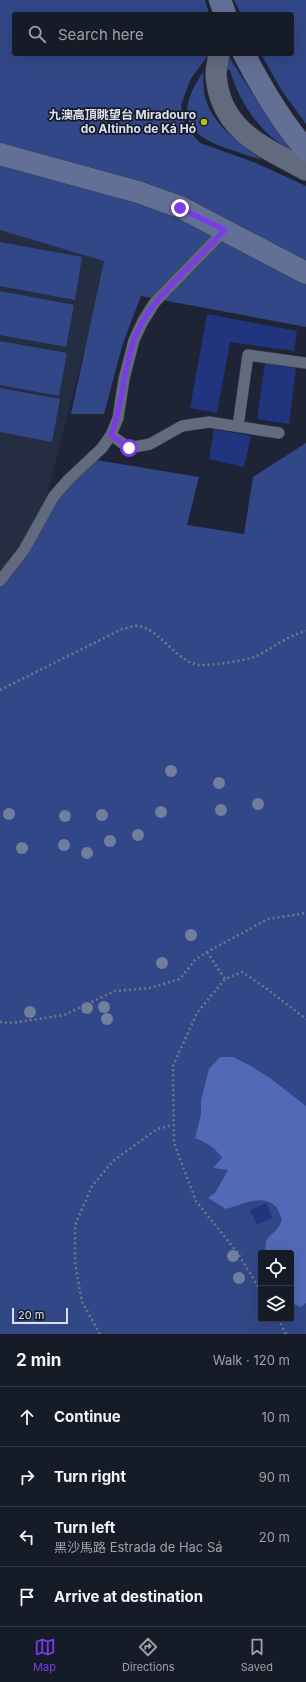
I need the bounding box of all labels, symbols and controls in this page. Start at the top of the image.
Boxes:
search box [12,12,294,56]
icon: search [26,23,48,45]
text: Search here [58,25,144,44]
place label: 九澳高頂眺望台 Miradouro do Altinho de Ká Hó [49,107,196,136]
marker: 九澳高頂眺望台 Miradouro do Altinho de Ká Hó [199,117,209,127]
route end [171,199,189,217]
route start [120,439,138,457]
map controls [258,1250,294,1322]
button: locate [258,1250,294,1286]
button: layers [258,1286,294,1322]
scale bar [12,1306,68,1325]
text: 20 m [18,1308,44,1322]
text: 2 min [16,1350,61,1370]
text: Walk · 120 m [213,1352,290,1368]
icon: ahead [16,1406,38,1428]
text: Continue [54,1407,121,1426]
text: 10 m [261,1409,290,1425]
icon: right [16,1466,38,1488]
text: Turn right [54,1467,126,1486]
text: 90 m [259,1469,290,1485]
text: Turn left [54,1518,115,1537]
icon: left [16,1526,38,1548]
text: 20 m [259,1529,290,1545]
text: 黑沙馬路 Estrada de Hac Sá [54,1539,223,1555]
icon: arrive [16,1586,38,1608]
text: Arrive at destination [54,1587,203,1606]
tab: Map [33,1636,56,1674]
tab: Directions [122,1636,175,1674]
tab: Saved [241,1636,273,1674]

